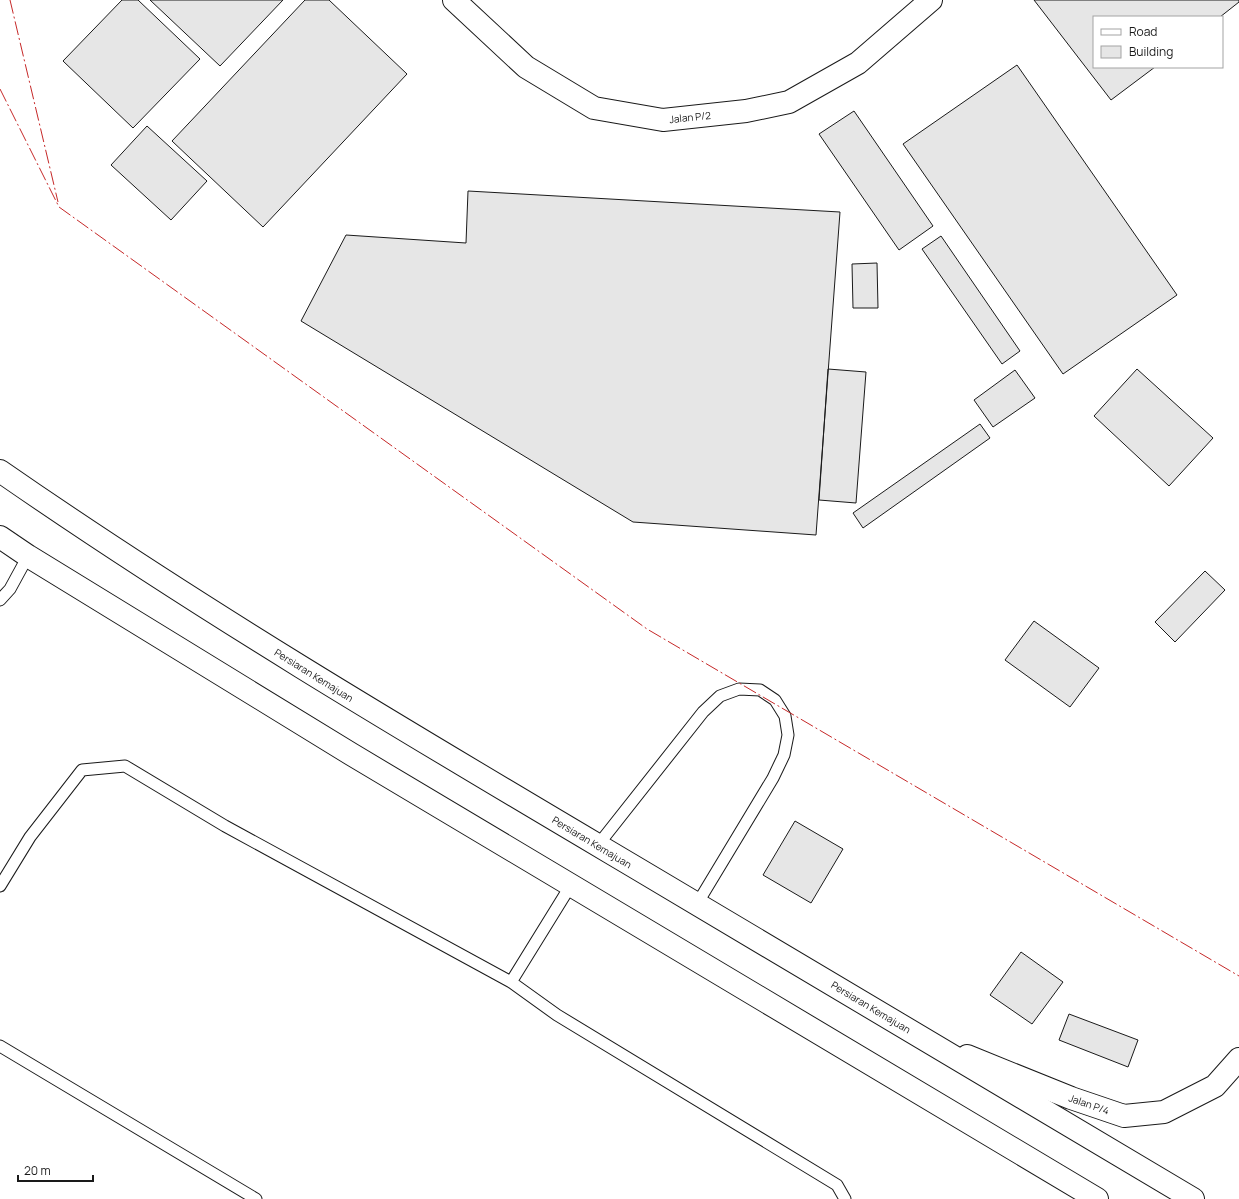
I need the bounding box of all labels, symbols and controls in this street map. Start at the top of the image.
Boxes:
legend [1093,16,1223,68]
text: Road [1129,23,1157,40]
text: Building [1129,43,1173,60]
street label: Jalan P/2 [669,108,712,126]
street label: Persiaran Kemajuan [272,645,356,705]
street label: Persiaran Kemajuan [550,813,634,871]
street label: Persiaran Kemajuan [829,978,913,1036]
street label: Jalan P/4 [1067,1091,1111,1117]
scale bar [18,1157,93,1183]
text: 20 m [24,1162,51,1179]

